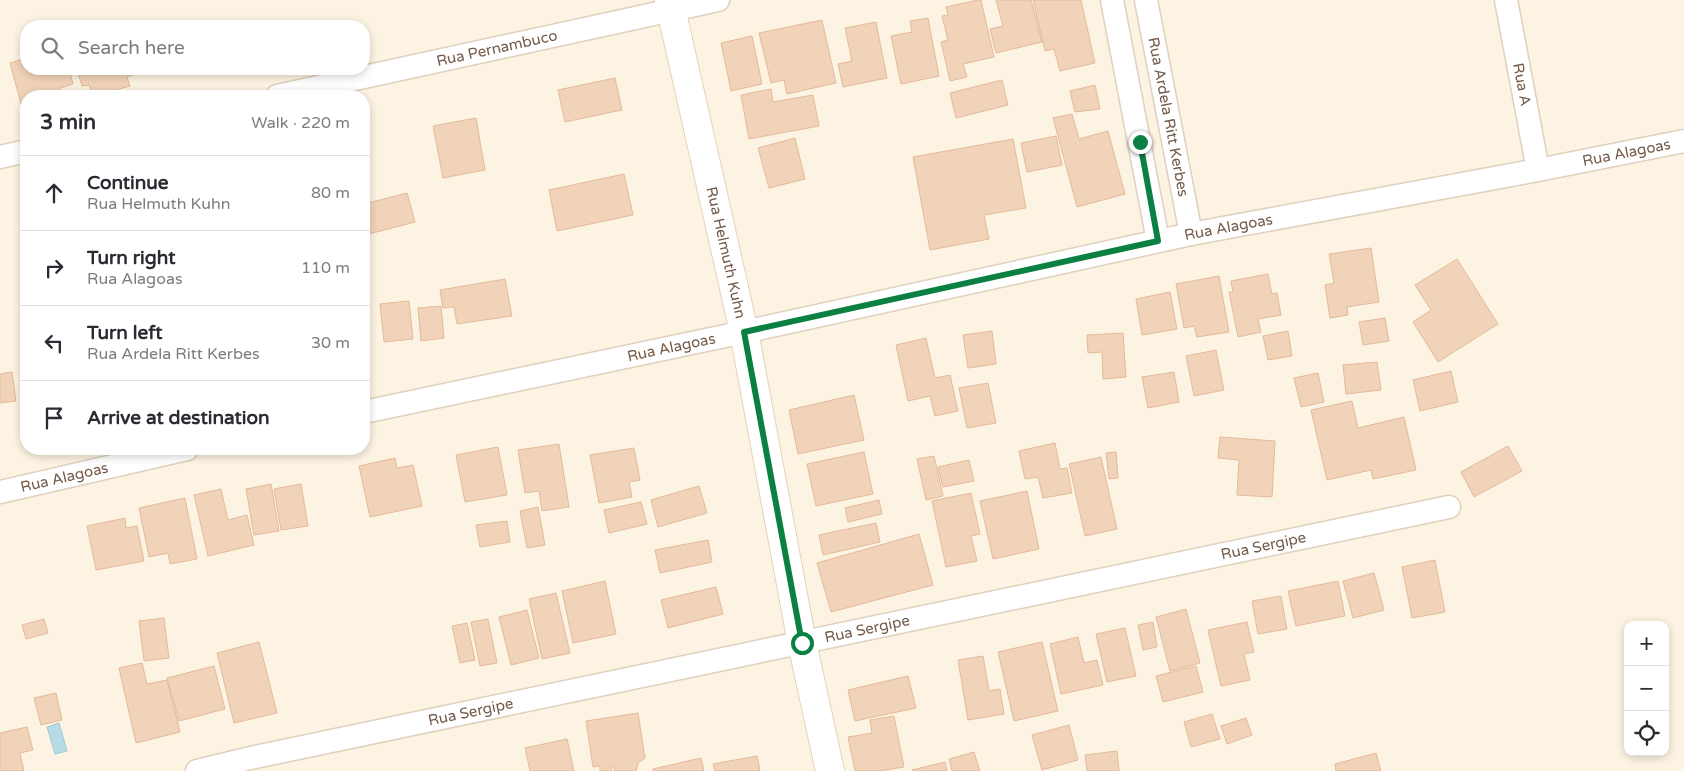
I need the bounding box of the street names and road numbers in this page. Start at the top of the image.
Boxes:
street label: Rua Pernambuco [435,26,559,70]
street label: Rua Ardela Ritt Kerbes [1144,36,1193,198]
street label: Rua A [1509,62,1535,107]
street label: Rua Alagoas [1581,135,1672,170]
street label: Rua Helmuth Kuhn [702,185,750,320]
street label: Rua Alagoas [1182,210,1274,244]
street label: Rua Alagoas [626,329,717,365]
street label: Rua Alagoas [19,458,110,496]
street label: Rua Sergipe [1219,528,1308,564]
street label: Rua Sergipe [823,611,911,647]
street label: Rua Sergipe [426,694,515,730]

